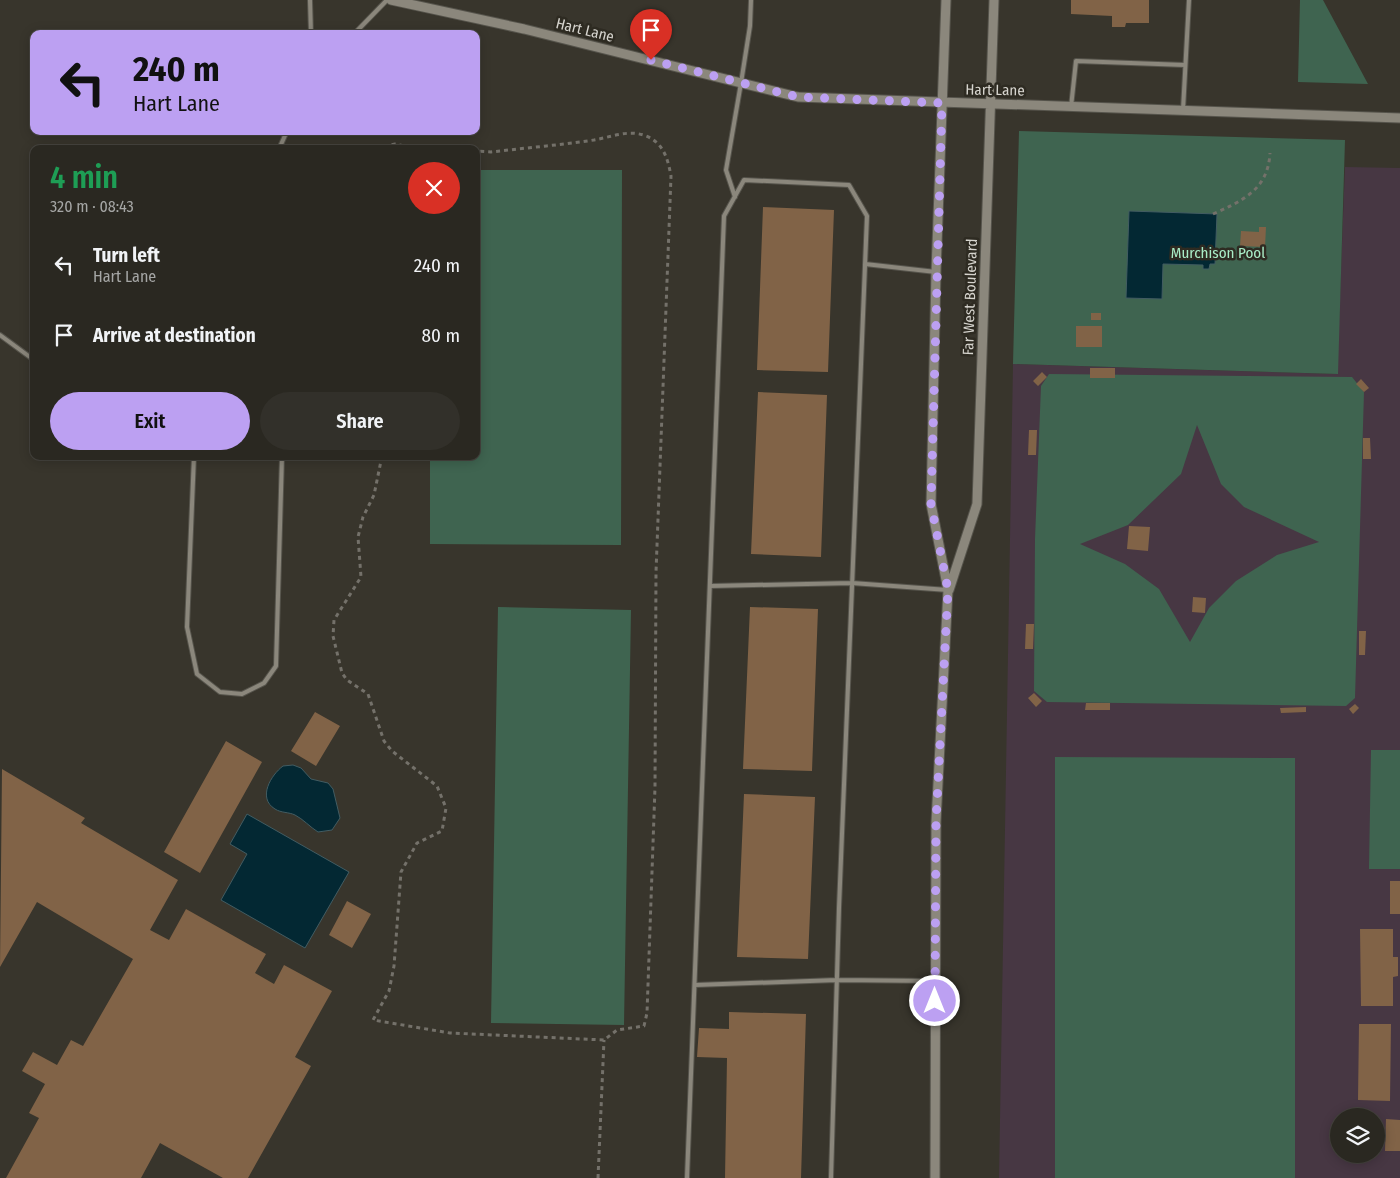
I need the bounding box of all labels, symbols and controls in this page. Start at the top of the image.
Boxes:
pin [630,9,672,60]
street label: Hart Lane [554,14,616,46]
icon: arrive [637,16,665,44]
text: 240 m [133,48,220,90]
icon: left [50,50,115,115]
street label: Hart Lane [965,80,1025,100]
text: Hart Lane [133,90,220,117]
text: 4 min [50,160,118,196]
button: close [408,162,460,214]
text: 320 m · 08:43 [50,197,134,216]
street label: Far West Boulevard [959,238,981,356]
text: Turn left [93,244,160,267]
park label: Murchison Pool [1171,244,1265,262]
icon: left [50,251,78,279]
text: 240 m [414,254,460,277]
text: Hart Lane [93,267,156,286]
icon: arrive [50,321,78,349]
text: Arrive at destination [93,324,256,347]
text: 80 m [422,324,460,347]
button: Exit [50,392,250,450]
button: Share [260,392,460,450]
position arrow [908,974,960,1026]
map controls [1330,1108,1385,1163]
button: layers [1330,1108,1385,1163]

